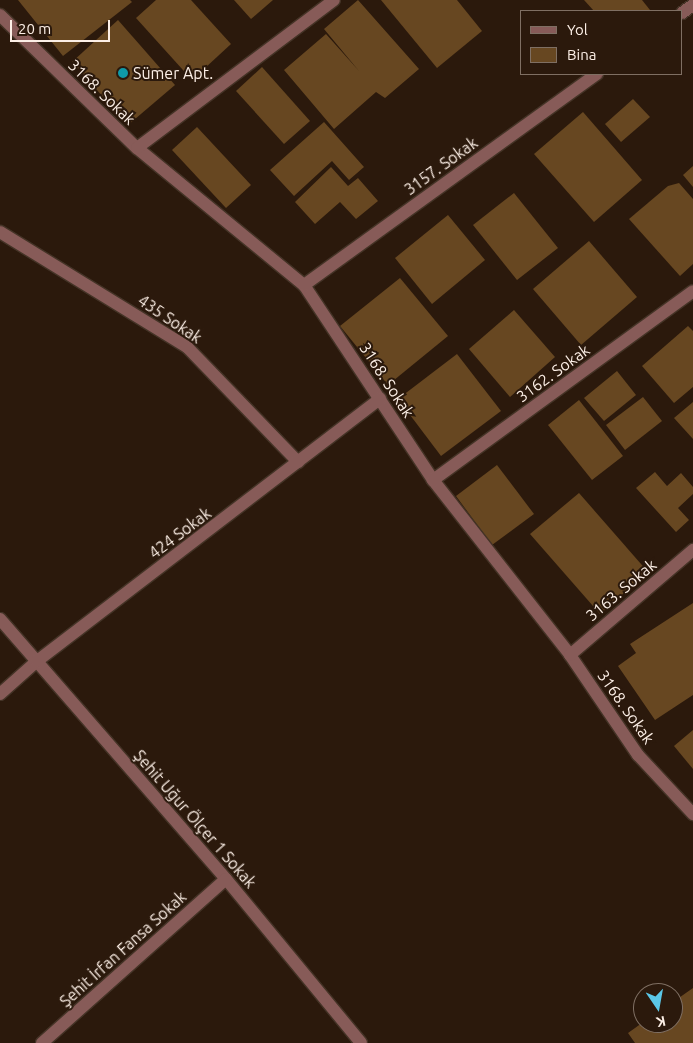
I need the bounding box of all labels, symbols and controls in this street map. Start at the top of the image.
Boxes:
scale bar [12,10,112,42]
legend [520,10,683,75]
text: 20 m [18,20,51,37]
text: Yol [567,21,588,38]
text: Bina [567,46,596,63]
street label: 3168. Sokak [64,55,140,129]
place label: Sümer Apt. [133,63,213,83]
marker: Sümer Apt. [117,67,129,79]
street label: 3157. Sokak [401,133,481,199]
street label: 435 Sokak [134,291,206,347]
street label: 3168. Sokak [356,339,418,421]
street label: 3162. Sokak [513,340,593,406]
street label: 424 Sokak [145,503,215,563]
street label: 3163. Sokak [582,555,660,625]
street label: 3168. Sokak [594,666,658,748]
street label: Şehit Uğur Ölçer 1 Sokak [130,746,260,892]
street label: Şehit İrfan Fansa Sokak [56,887,190,1011]
north arrow [633,983,683,1033]
text: K [655,1013,667,1030]

